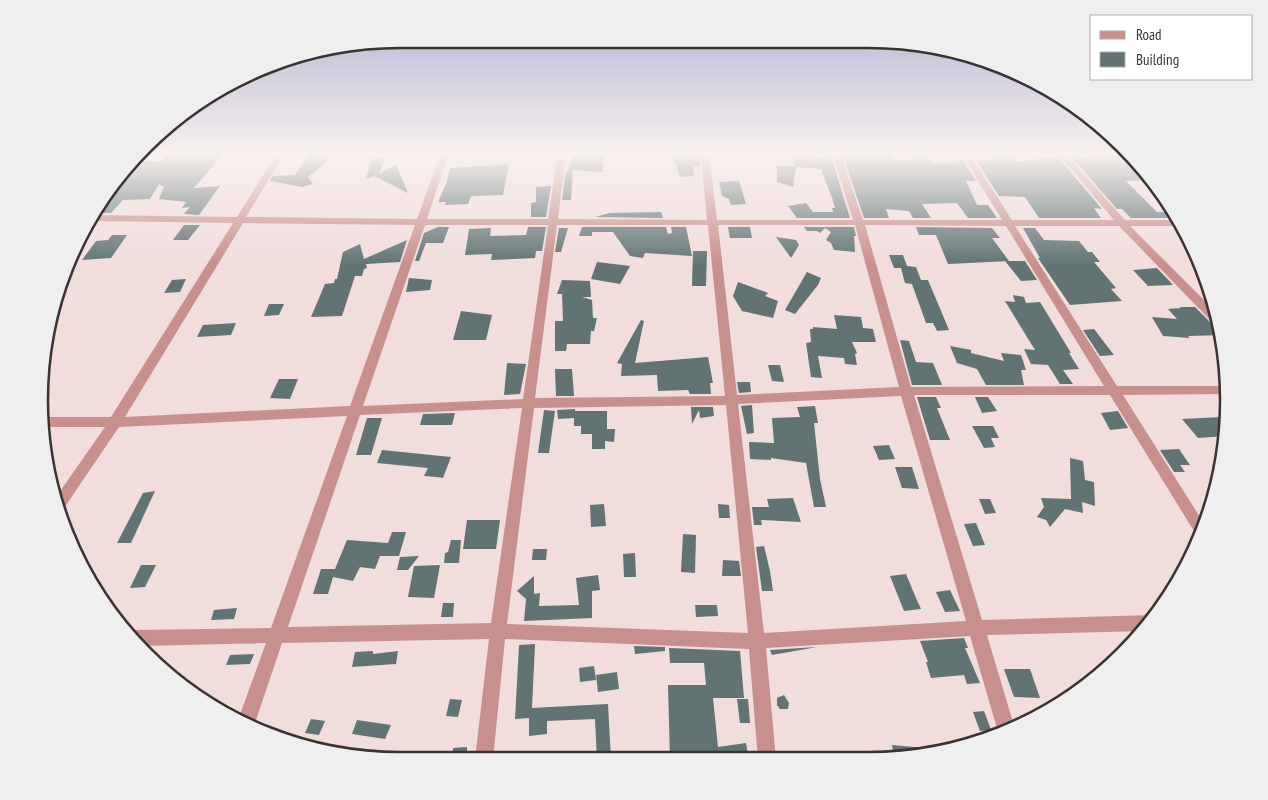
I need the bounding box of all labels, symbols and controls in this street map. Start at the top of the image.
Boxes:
legend [1090,15,1253,80]
text: Road [1136,25,1162,44]
text: Building [1136,50,1179,69]

